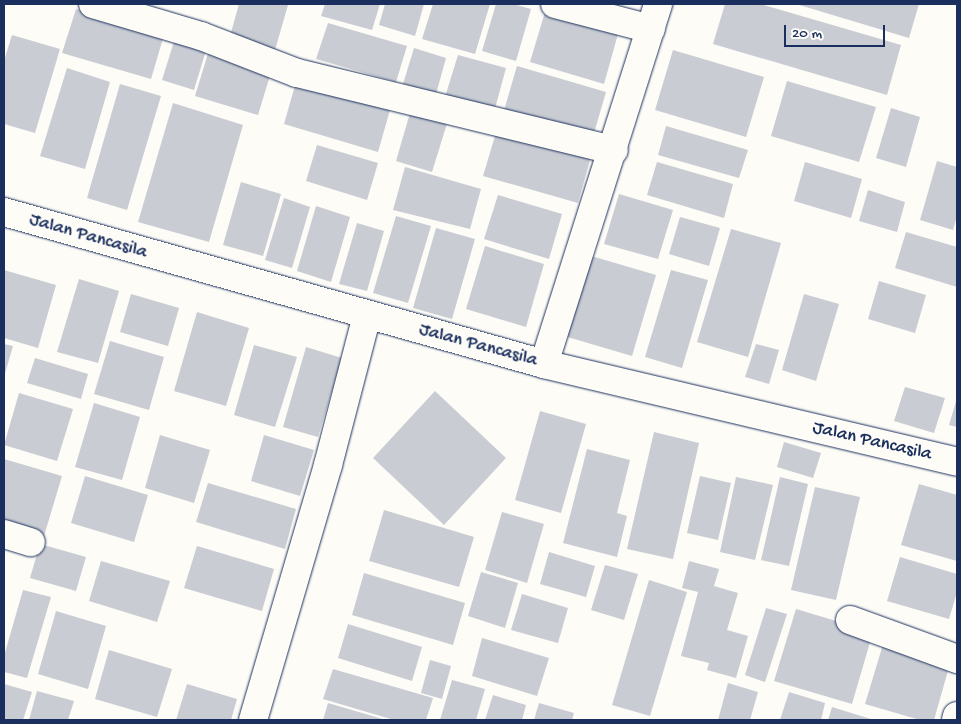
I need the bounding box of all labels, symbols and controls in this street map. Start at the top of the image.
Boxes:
scale bar [786,15,887,47]
text: 20 m [792,25,822,43]
street label: Jalan Pancasila [26,209,150,265]
street label: Jalan Pancasila [416,319,540,373]
street label: Jalan Pancasila [810,417,934,467]

